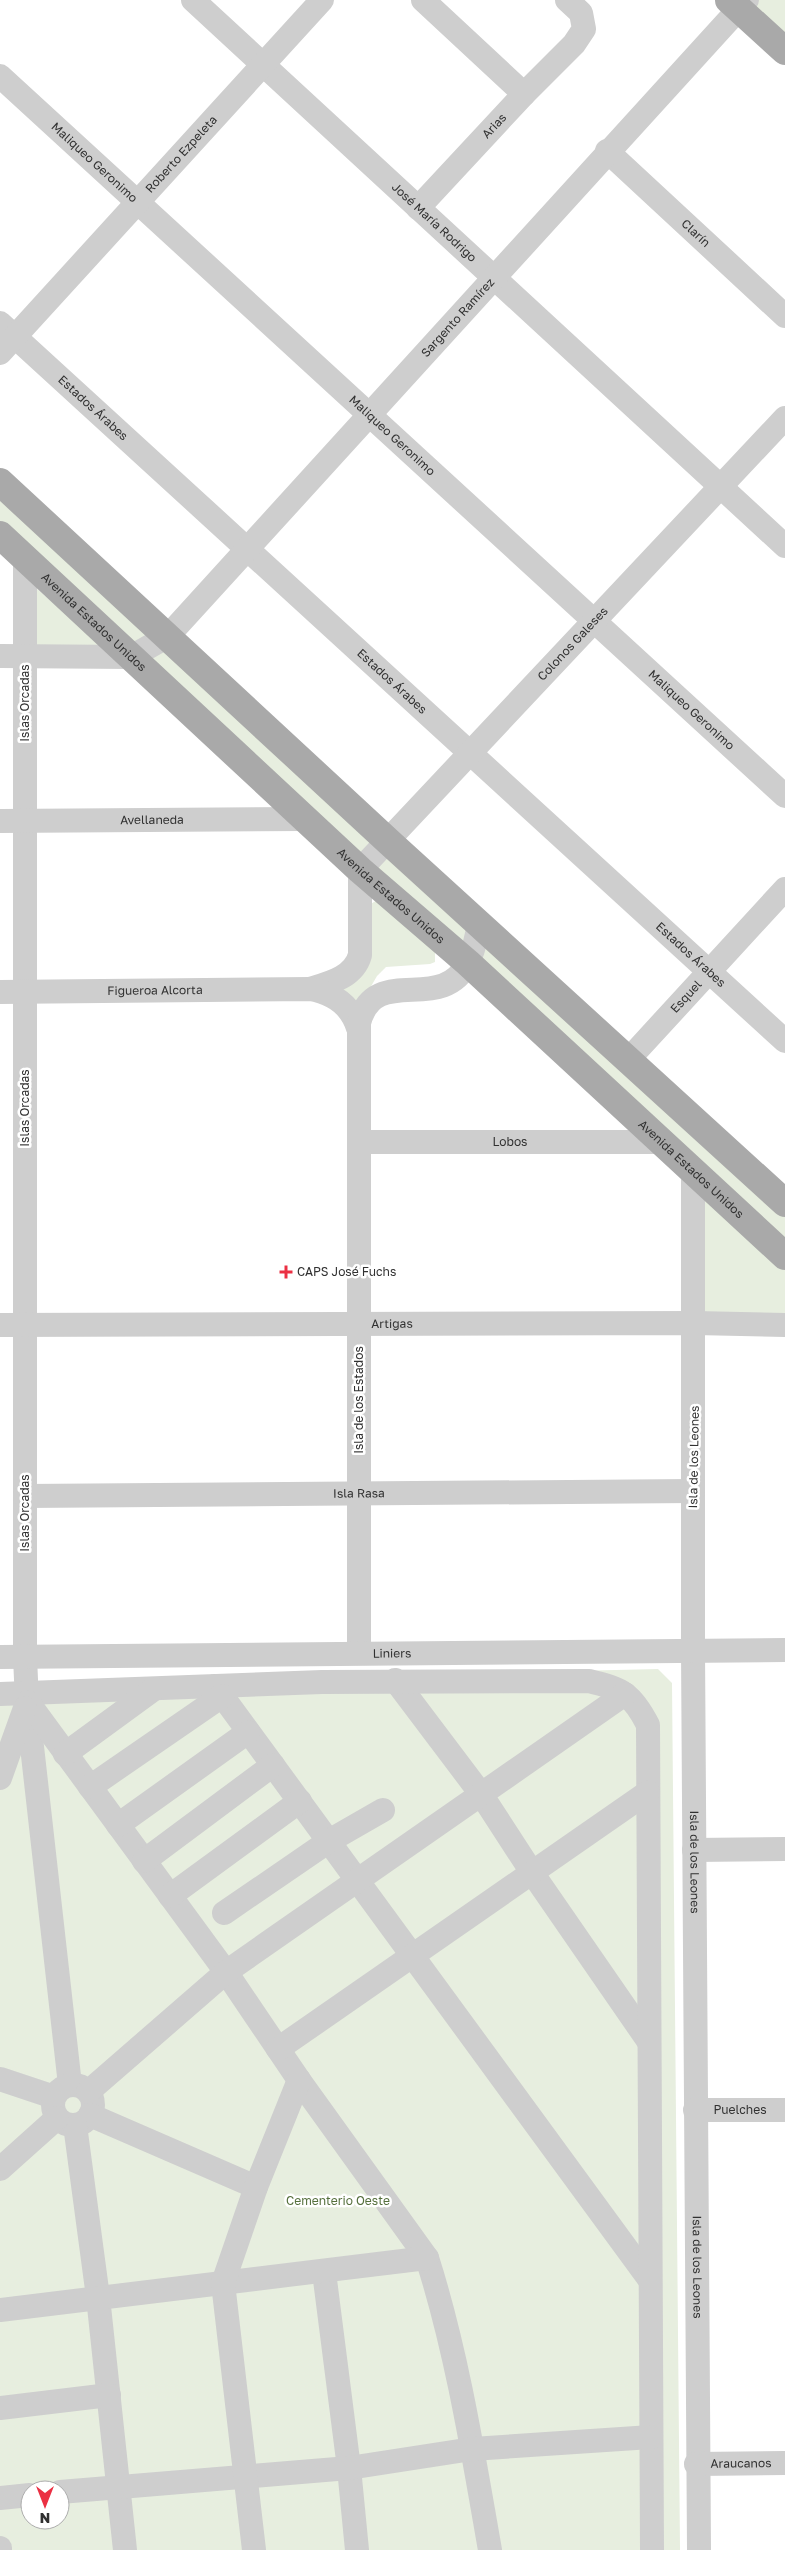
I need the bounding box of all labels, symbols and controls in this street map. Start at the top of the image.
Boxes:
street label: Arias [478,110,509,141]
street label: Roberto Ezpeleta [142,112,220,196]
street label: Maliqueo Geronimo [48,119,141,205]
street label: José María Rodrigo [389,179,480,265]
street label: Clarín [678,216,714,250]
street label: Sargento Ramírez [418,275,497,360]
street label: Estados Árabes [55,372,131,443]
street label: Maliqueo Geronimo [346,392,439,478]
street label: Avenida Estados Unidos [38,569,150,674]
street label: Colonos Galeses [534,603,611,683]
street label: Estados Árabes [354,645,430,717]
street label: Islas Orcadas [17,664,32,742]
street label: Maliqueo Geronimo [645,666,738,753]
street label: Avellaneda [120,812,184,827]
street label: Avenida Estados Unidos [334,844,448,947]
street label: Estados Árabes [653,919,729,990]
street label: Esquel [667,977,705,1016]
street label: Figueroa Alcorta [107,982,203,998]
street label: Islas Orcadas [17,1069,32,1147]
street label: Avenida Estados Unidos [636,1116,747,1221]
street label: Lobos [493,1134,527,1149]
place label: CAPS José Fuchs [297,1264,396,1279]
marker: CAPS José Fuchs [279,1265,293,1279]
street label: Artigas [371,1316,413,1331]
street label: Isla de los Estados [351,1346,366,1454]
street label: Isla de los Leones [685,1405,702,1509]
street label: Islas Orcadas [17,1474,32,1552]
street label: Isla Rasa [333,1485,385,1501]
street label: Liniers [373,1645,411,1661]
street label: Isla de los Leones [687,1810,703,1914]
street label: Puelches [713,2102,767,2117]
park label: Cementerio Oeste [286,2193,390,2208]
street label: Isla de los Leones [690,2215,705,2319]
street label: Araucanos [710,2455,772,2471]
north arrow [20,2480,70,2530]
text: N [40,2510,50,2527]

